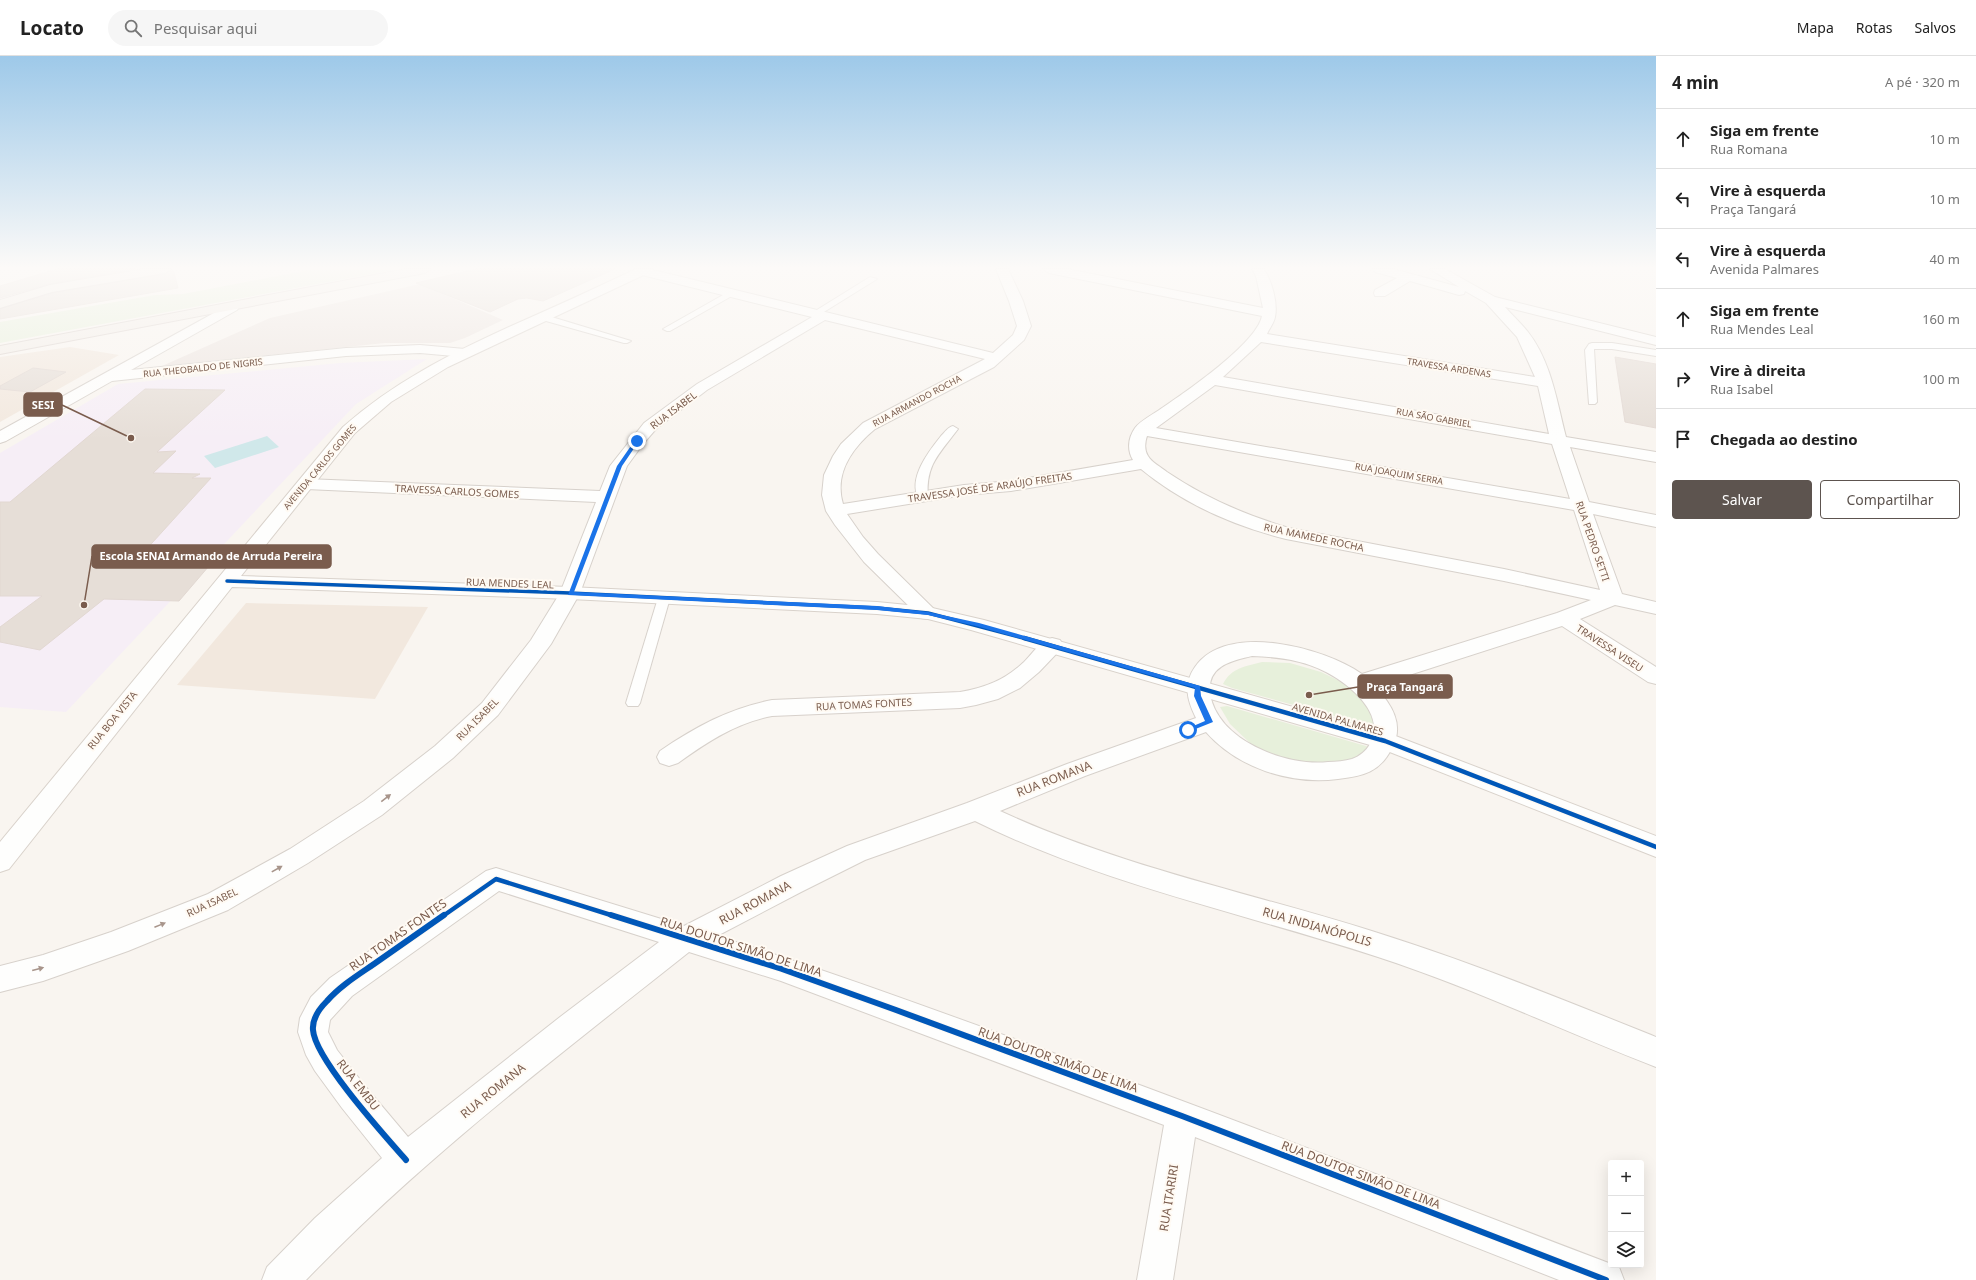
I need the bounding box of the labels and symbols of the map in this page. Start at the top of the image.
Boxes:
street label: TRAVESSA ARDENAS [1406,354,1492,381]
street label: RUA THEOBALDO DE NIGRIS [143,355,263,380]
street label: RUA ARMANDO ROCHA [870,371,964,430]
street label: RUA ISABEL [647,388,699,432]
callout: SESI [24,393,62,416]
text: SESI [32,397,54,412]
street label: RUA SÃO GABRIEL [1395,404,1473,431]
street label: AVENIDA CARLOS GOMES [280,421,359,512]
route end [628,432,646,450]
street label: RUA JOAQUIM SERRA [1354,459,1444,488]
street label: TRAVESSA JOSÉ DE ARAÚJO FREITAS [907,468,1073,505]
street label: TRAVESSA CARLOS GOMES [395,481,520,501]
street label: RUA PEDRO SETTI [1573,499,1613,583]
street label: RUA MAMEDE ROCHA [1263,520,1366,555]
callout: Escola SENAI Armando de Arruda Pereira [92,545,331,568]
text: Escola SENAI Armando de Arruda Pereira [99,548,323,563]
street label: RUA MENDES LEAL [466,574,554,592]
street label: TRAVESSA VISEU [1574,621,1646,675]
callout: Praça Tangará [1358,675,1452,698]
text: Praça Tangará [1366,679,1444,694]
street label: RUA BOA VISTA [84,687,140,752]
street label: RUA TOMAS FONTES [816,694,913,714]
street label: RUA ISABEL [453,695,501,743]
street label: AVENIDA PALMARES [1291,699,1386,739]
route start [1179,721,1197,739]
street label: RUA ROMANA [1014,756,1094,801]
one-way arrow [380,793,391,802]
one-way arrow [271,865,283,872]
street label: RUA ROMANA [716,876,794,929]
street label: RUA ISABEL [184,884,240,920]
street label: RUA TOMAS FONTES [345,894,450,975]
street label: RUA INDIANÓPOLIS [1261,903,1374,950]
street label: RUA DOUTOR SIMÃO DE LIMA [658,912,825,981]
one-way arrow [155,922,167,928]
one-way arrow [32,966,44,972]
street label: RUA DOUTOR SIMÃO DE LIMA [976,1023,1141,1097]
street label: RUA EMBU [333,1055,384,1114]
street label: RUA ROMANA [457,1059,529,1122]
street label: RUA DOUTOR SIMÃO DE LIMA [1279,1136,1443,1213]
street label: RUA ITARIRI [1155,1163,1182,1233]

